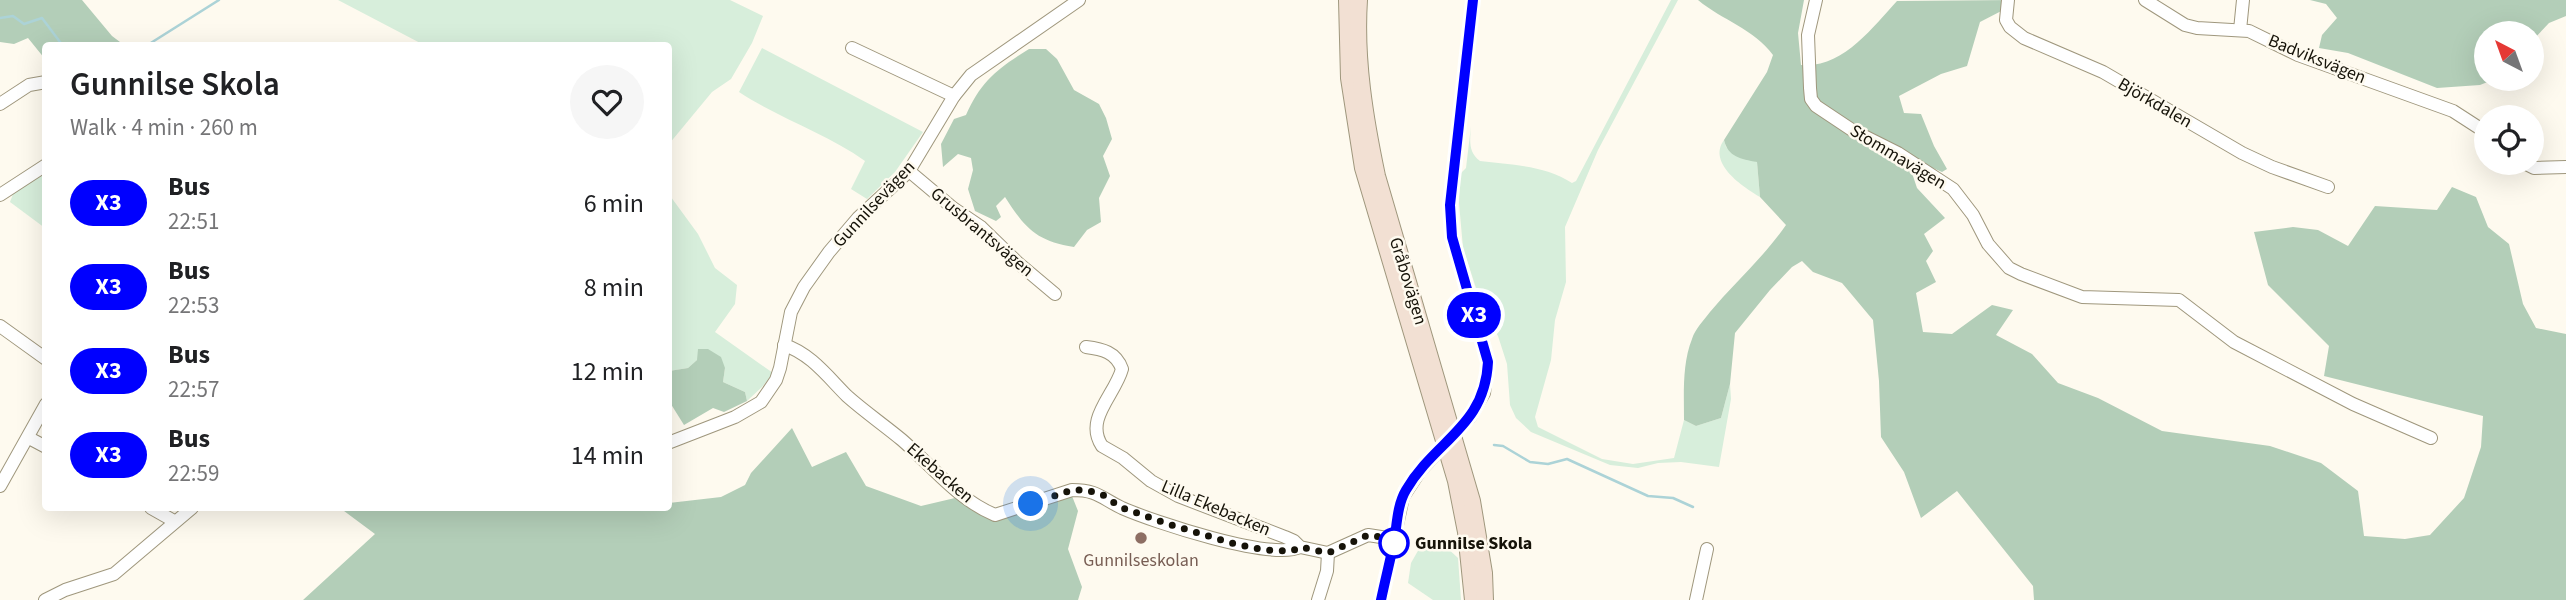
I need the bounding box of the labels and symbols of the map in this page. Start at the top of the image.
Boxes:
north arrow [2474,21,2544,91]
street label: Badviksvägen [2264,28,2370,90]
street label: Björkdalen [2113,72,2197,134]
street label: Stommavägen [1845,118,1951,196]
street label: Gunnilsevägen [827,155,921,253]
street label: Grusbrantsvägen [925,181,1039,283]
street label: Gråbovägen [1383,234,1433,328]
line badge: X3 [1442,292,1506,338]
street label: Ekebacken [901,437,979,509]
street label: Lilla Ekebacken [1158,474,1274,542]
your location [1013,486,1048,521]
marker: Gunnilse Skola [1379,528,1409,558]
marker: Gunnilseskolan [1133,530,1149,546]
place label: Gunnilse Skola [1415,531,1532,556]
place label: Gunnilseskolan [1083,548,1199,573]

